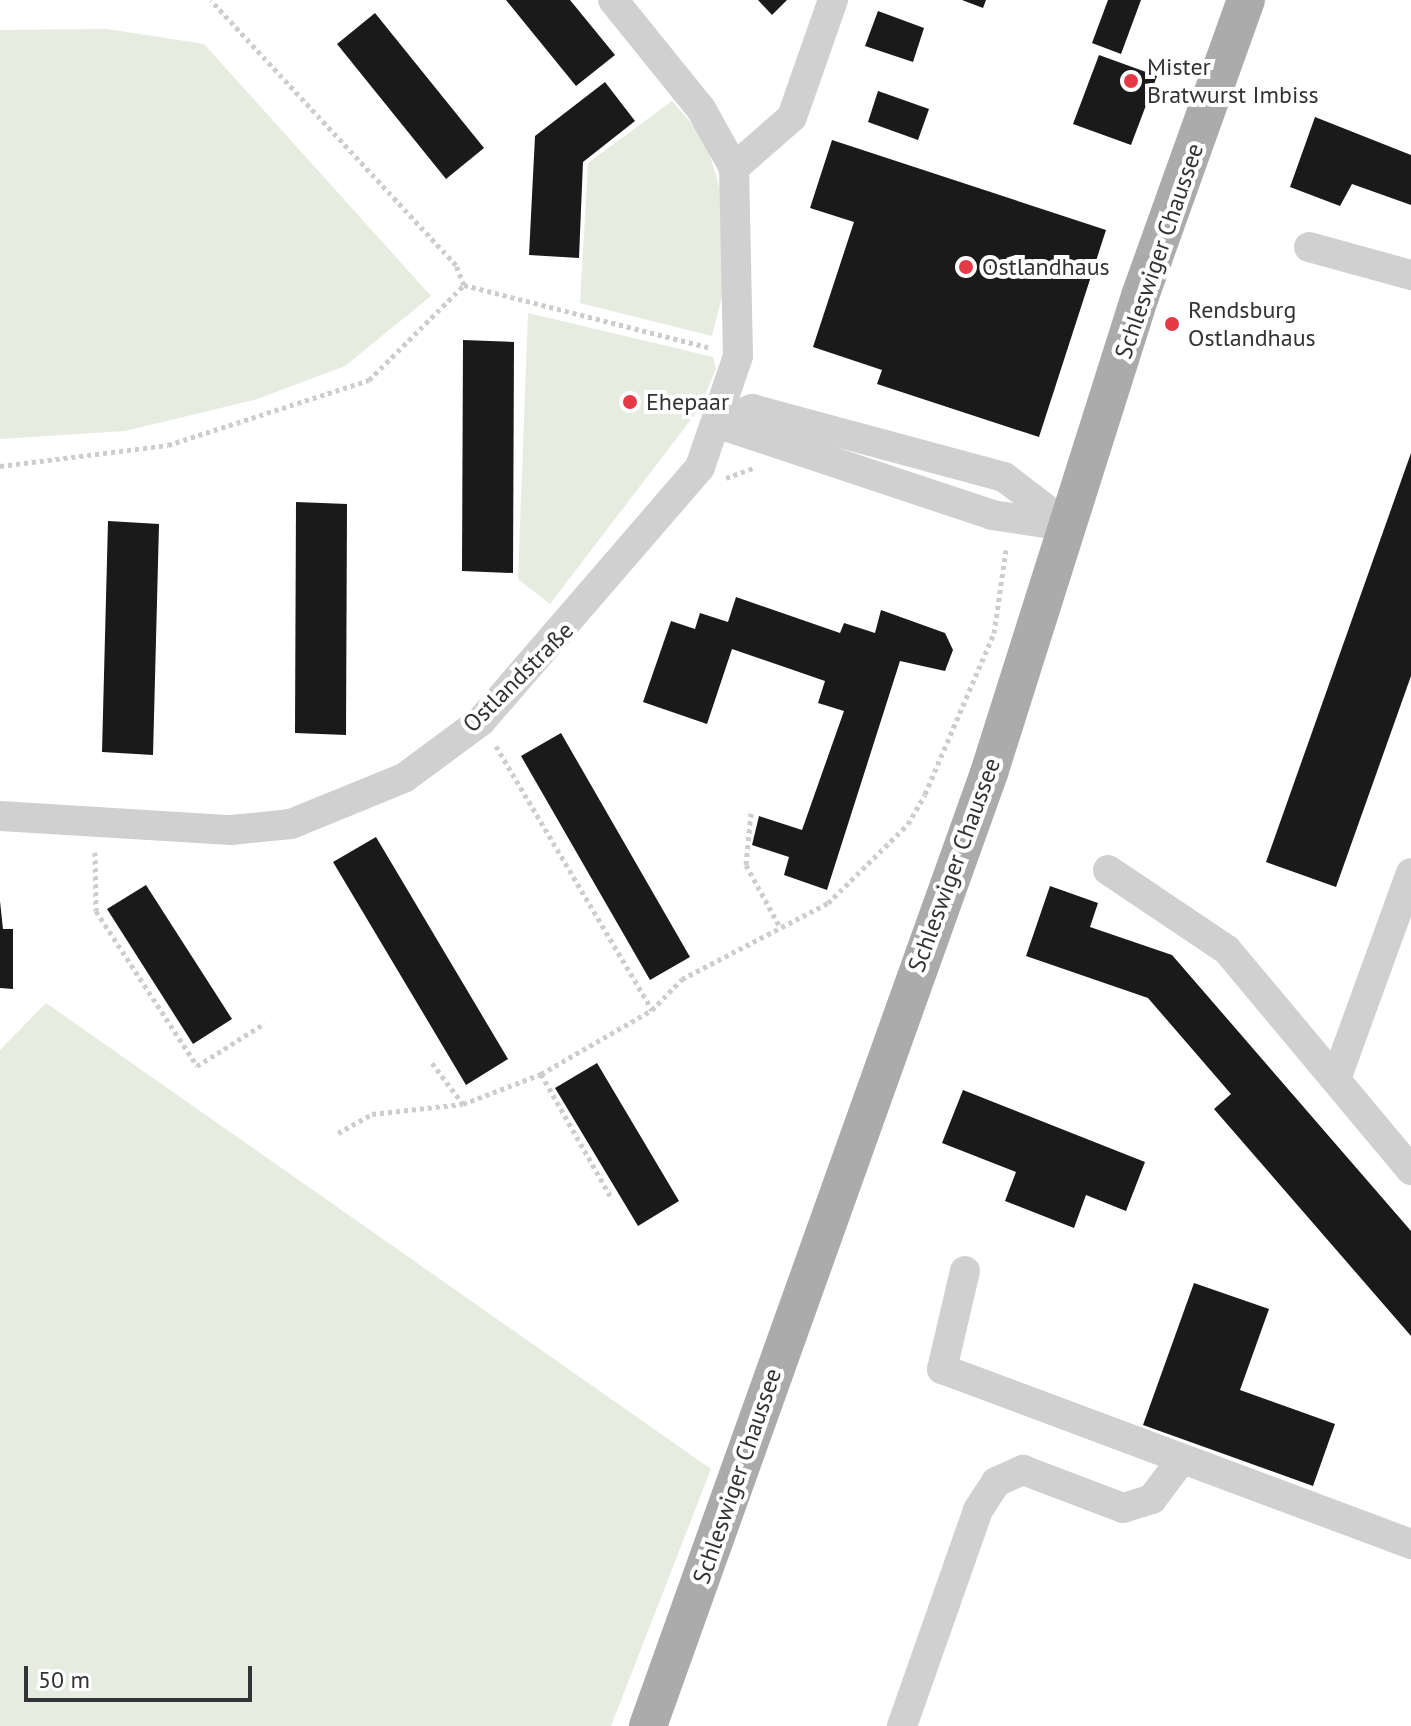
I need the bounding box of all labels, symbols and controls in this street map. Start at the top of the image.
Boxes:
place label: Mister Bratwurst Imbiss [1147,53,1319,109]
marker: Mister Bratwurst Imbiss [1122,72,1140,90]
street label: Schleswiger Chaussee [1109,140,1209,362]
place label: Ostlandhaus [982,253,1110,281]
marker: Ostlandhaus [957,258,975,276]
place label: Rendsburg Ostlandhaus [1188,296,1316,352]
marker: Rendsburg Ostlandhaus [1163,315,1181,333]
place label: Ehepaar [646,388,729,416]
marker: Ehepaar [621,393,639,411]
street label: Ostlandstraße [457,616,579,738]
street label: Schleswiger Chaussee [902,754,1006,976]
street label: Schleswiger Chaussee [687,1365,787,1587]
scale bar [28,1650,256,1700]
text: 50 m [38,1664,90,1695]

